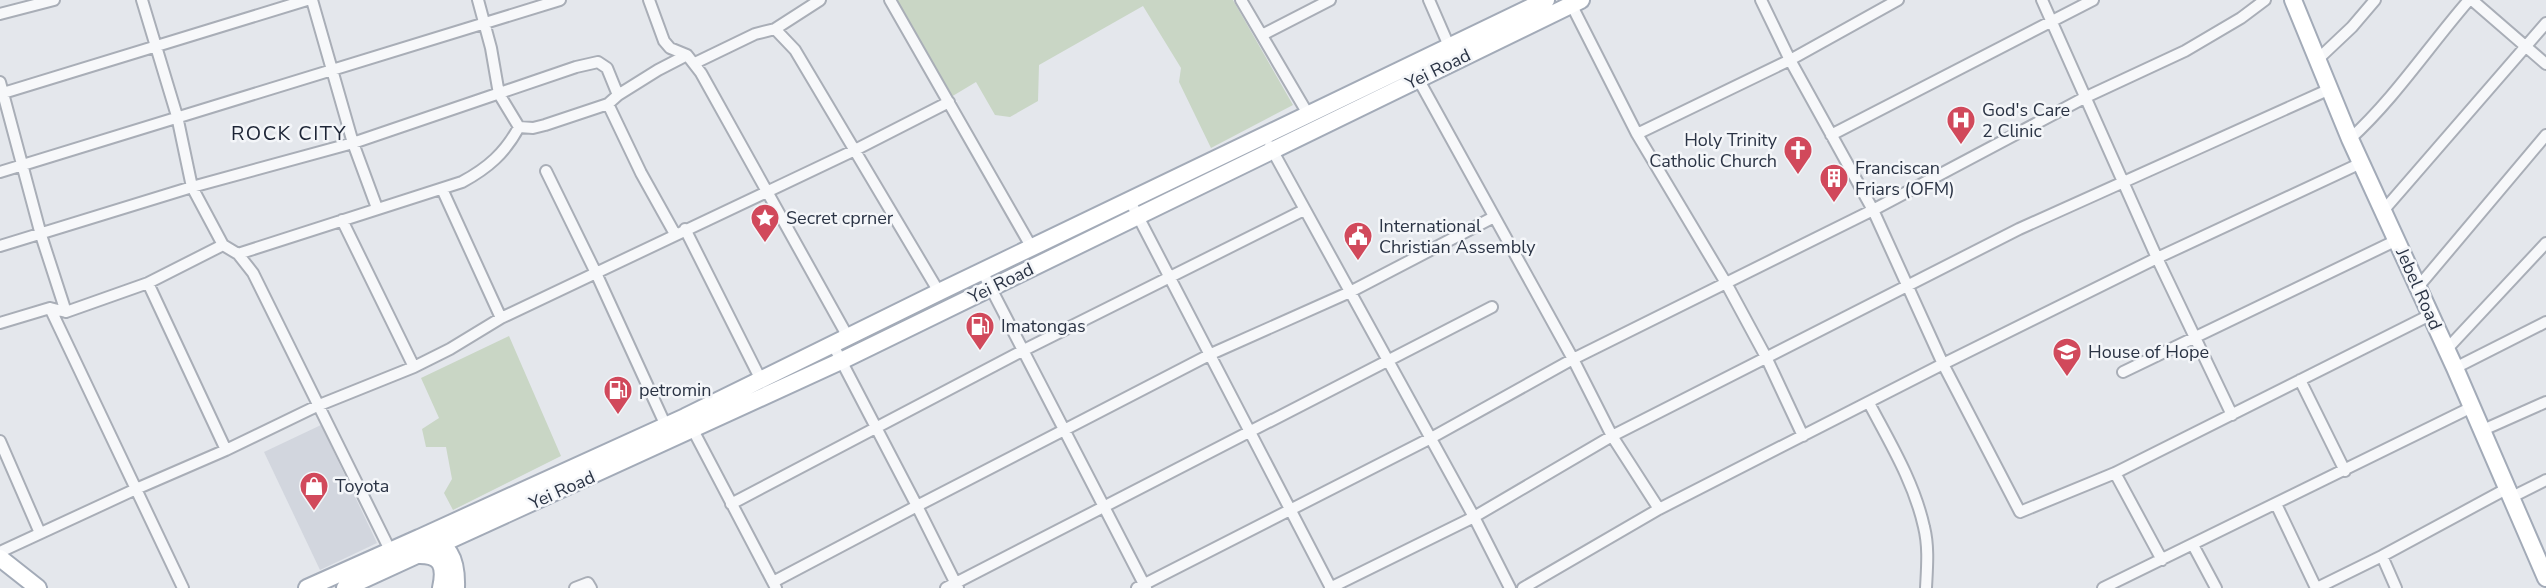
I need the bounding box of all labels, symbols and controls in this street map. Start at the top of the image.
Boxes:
street label: Yei Road [1401,43,1475,95]
place label: God's Care 2 Clinic [1982,98,2070,143]
hospital icon: God's Care 2 Clinic [1945,104,1977,146]
district label: ROCK CITY [231,120,347,147]
place label: Holy Trinity Catholic Church [1649,128,1778,173]
church icon: Holy Trinity Catholic Church [1782,134,1814,176]
place label: Franciscan Friars (OFM) [1855,156,1955,201]
building icon: Franciscan Friars (OFM) [1818,162,1850,204]
place icon: Secret cprner [749,202,781,244]
place label: Secret cprner [786,206,894,230]
place label: International Christian Assembly [1379,214,1536,259]
public building icon: International Christian Assembly [1342,220,1374,262]
street label: Jebel Road [2390,243,2448,334]
street label: Yei Road [964,257,1038,309]
fuel station icon: Imatongas [964,310,996,352]
place label: Imatongas [1001,314,1086,338]
school or university icon: House of Hope [2051,336,2083,378]
place label: House of Hope [2088,340,2209,364]
fuel station icon: petromin [602,374,634,416]
place label: petromin [639,378,712,402]
street label: Yei Road [524,465,599,516]
shop icon: Toyota [298,470,330,512]
place label: Toyota [335,474,389,498]

